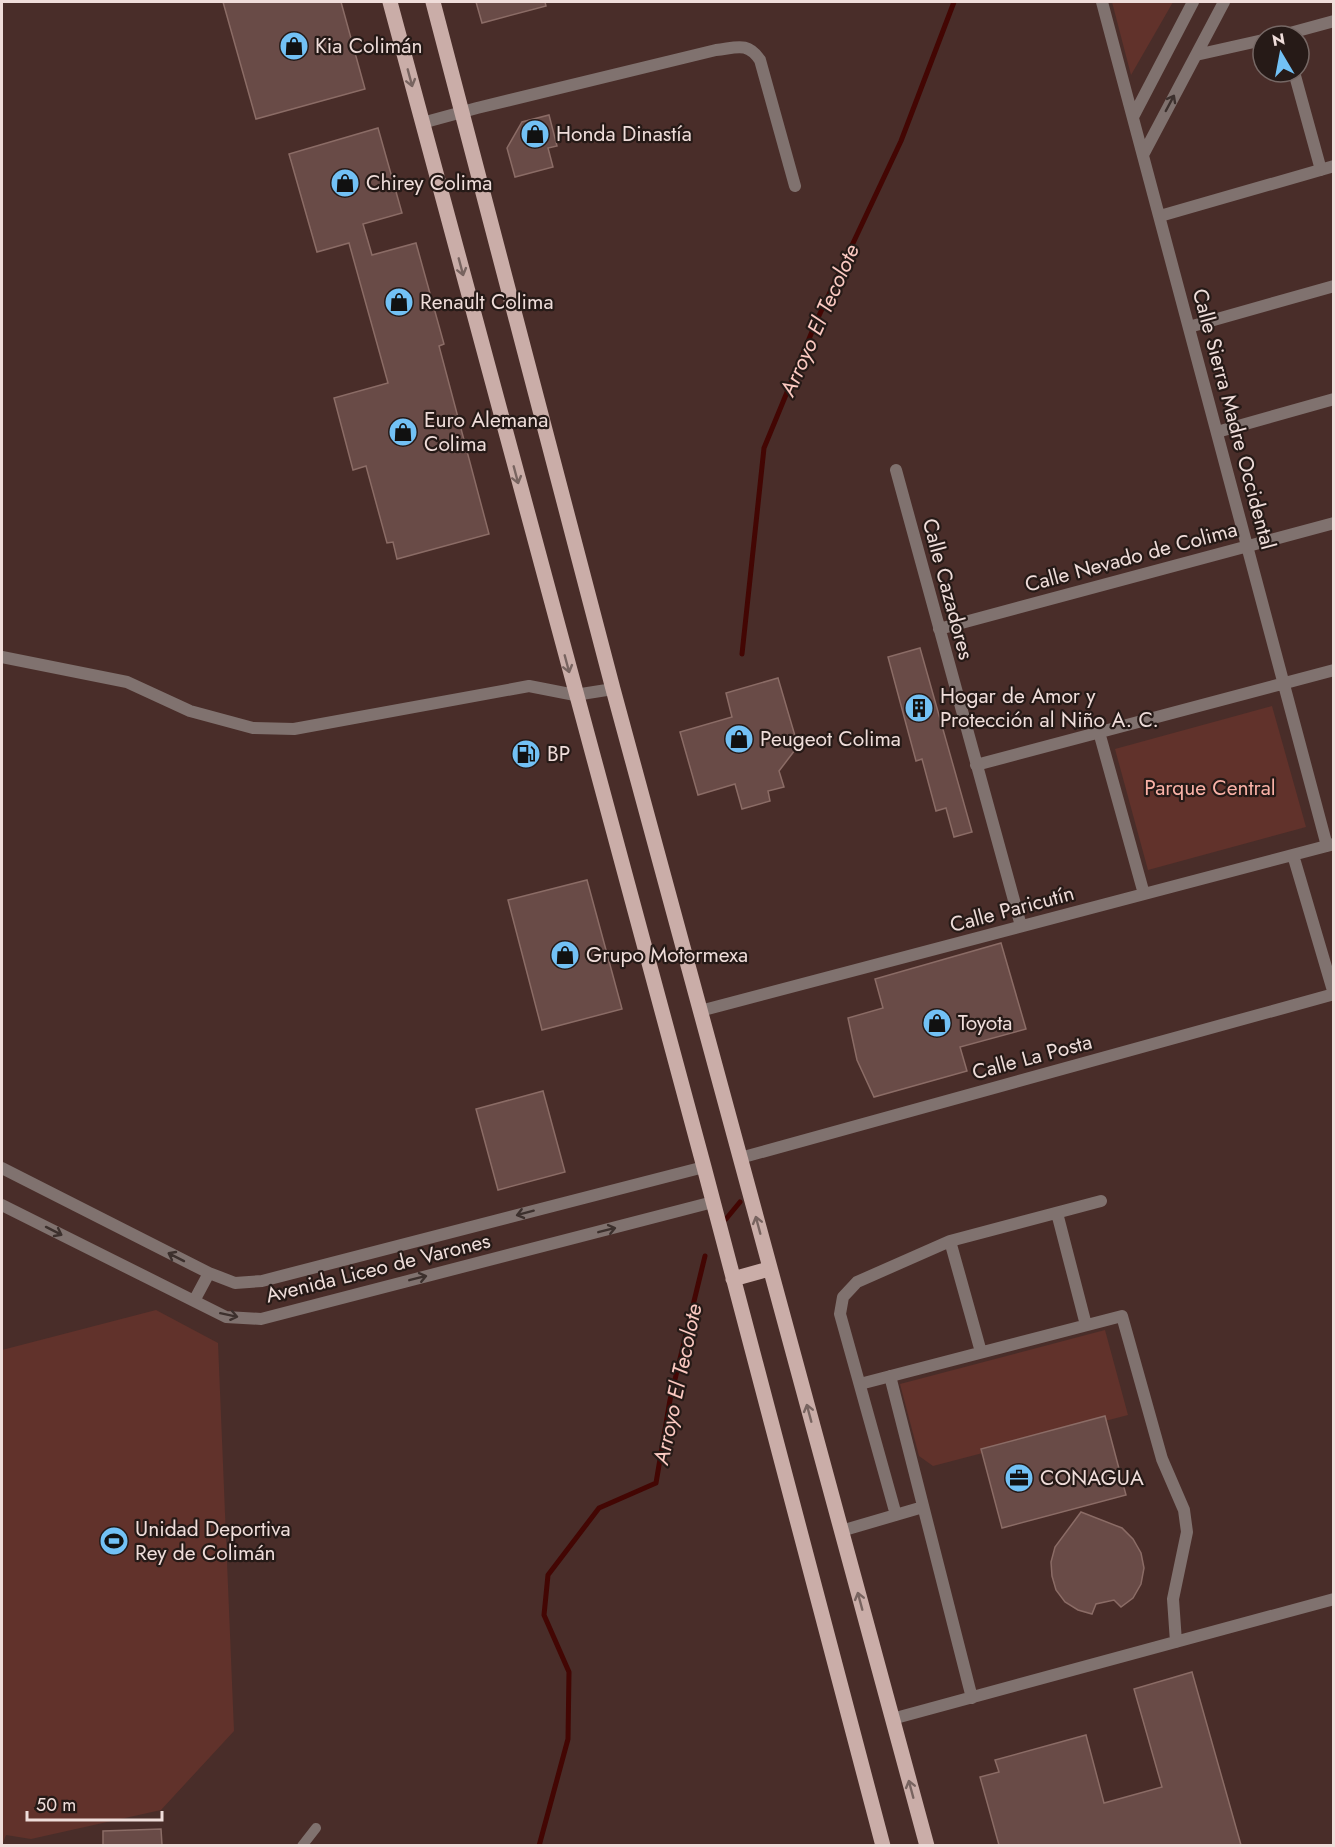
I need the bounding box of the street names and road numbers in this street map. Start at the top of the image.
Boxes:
street label: Calle Sierra Madre Occidental [1185,285,1283,553]
street label: Calle Nevado de Colima [1021,514,1241,600]
street label: Calle Cazadores [915,515,981,663]
street label: Calle Paricutín [947,878,1077,940]
street label: Calle La Posta [969,1027,1095,1087]
street label: Avenida Liceo de Varones [263,1226,493,1310]

